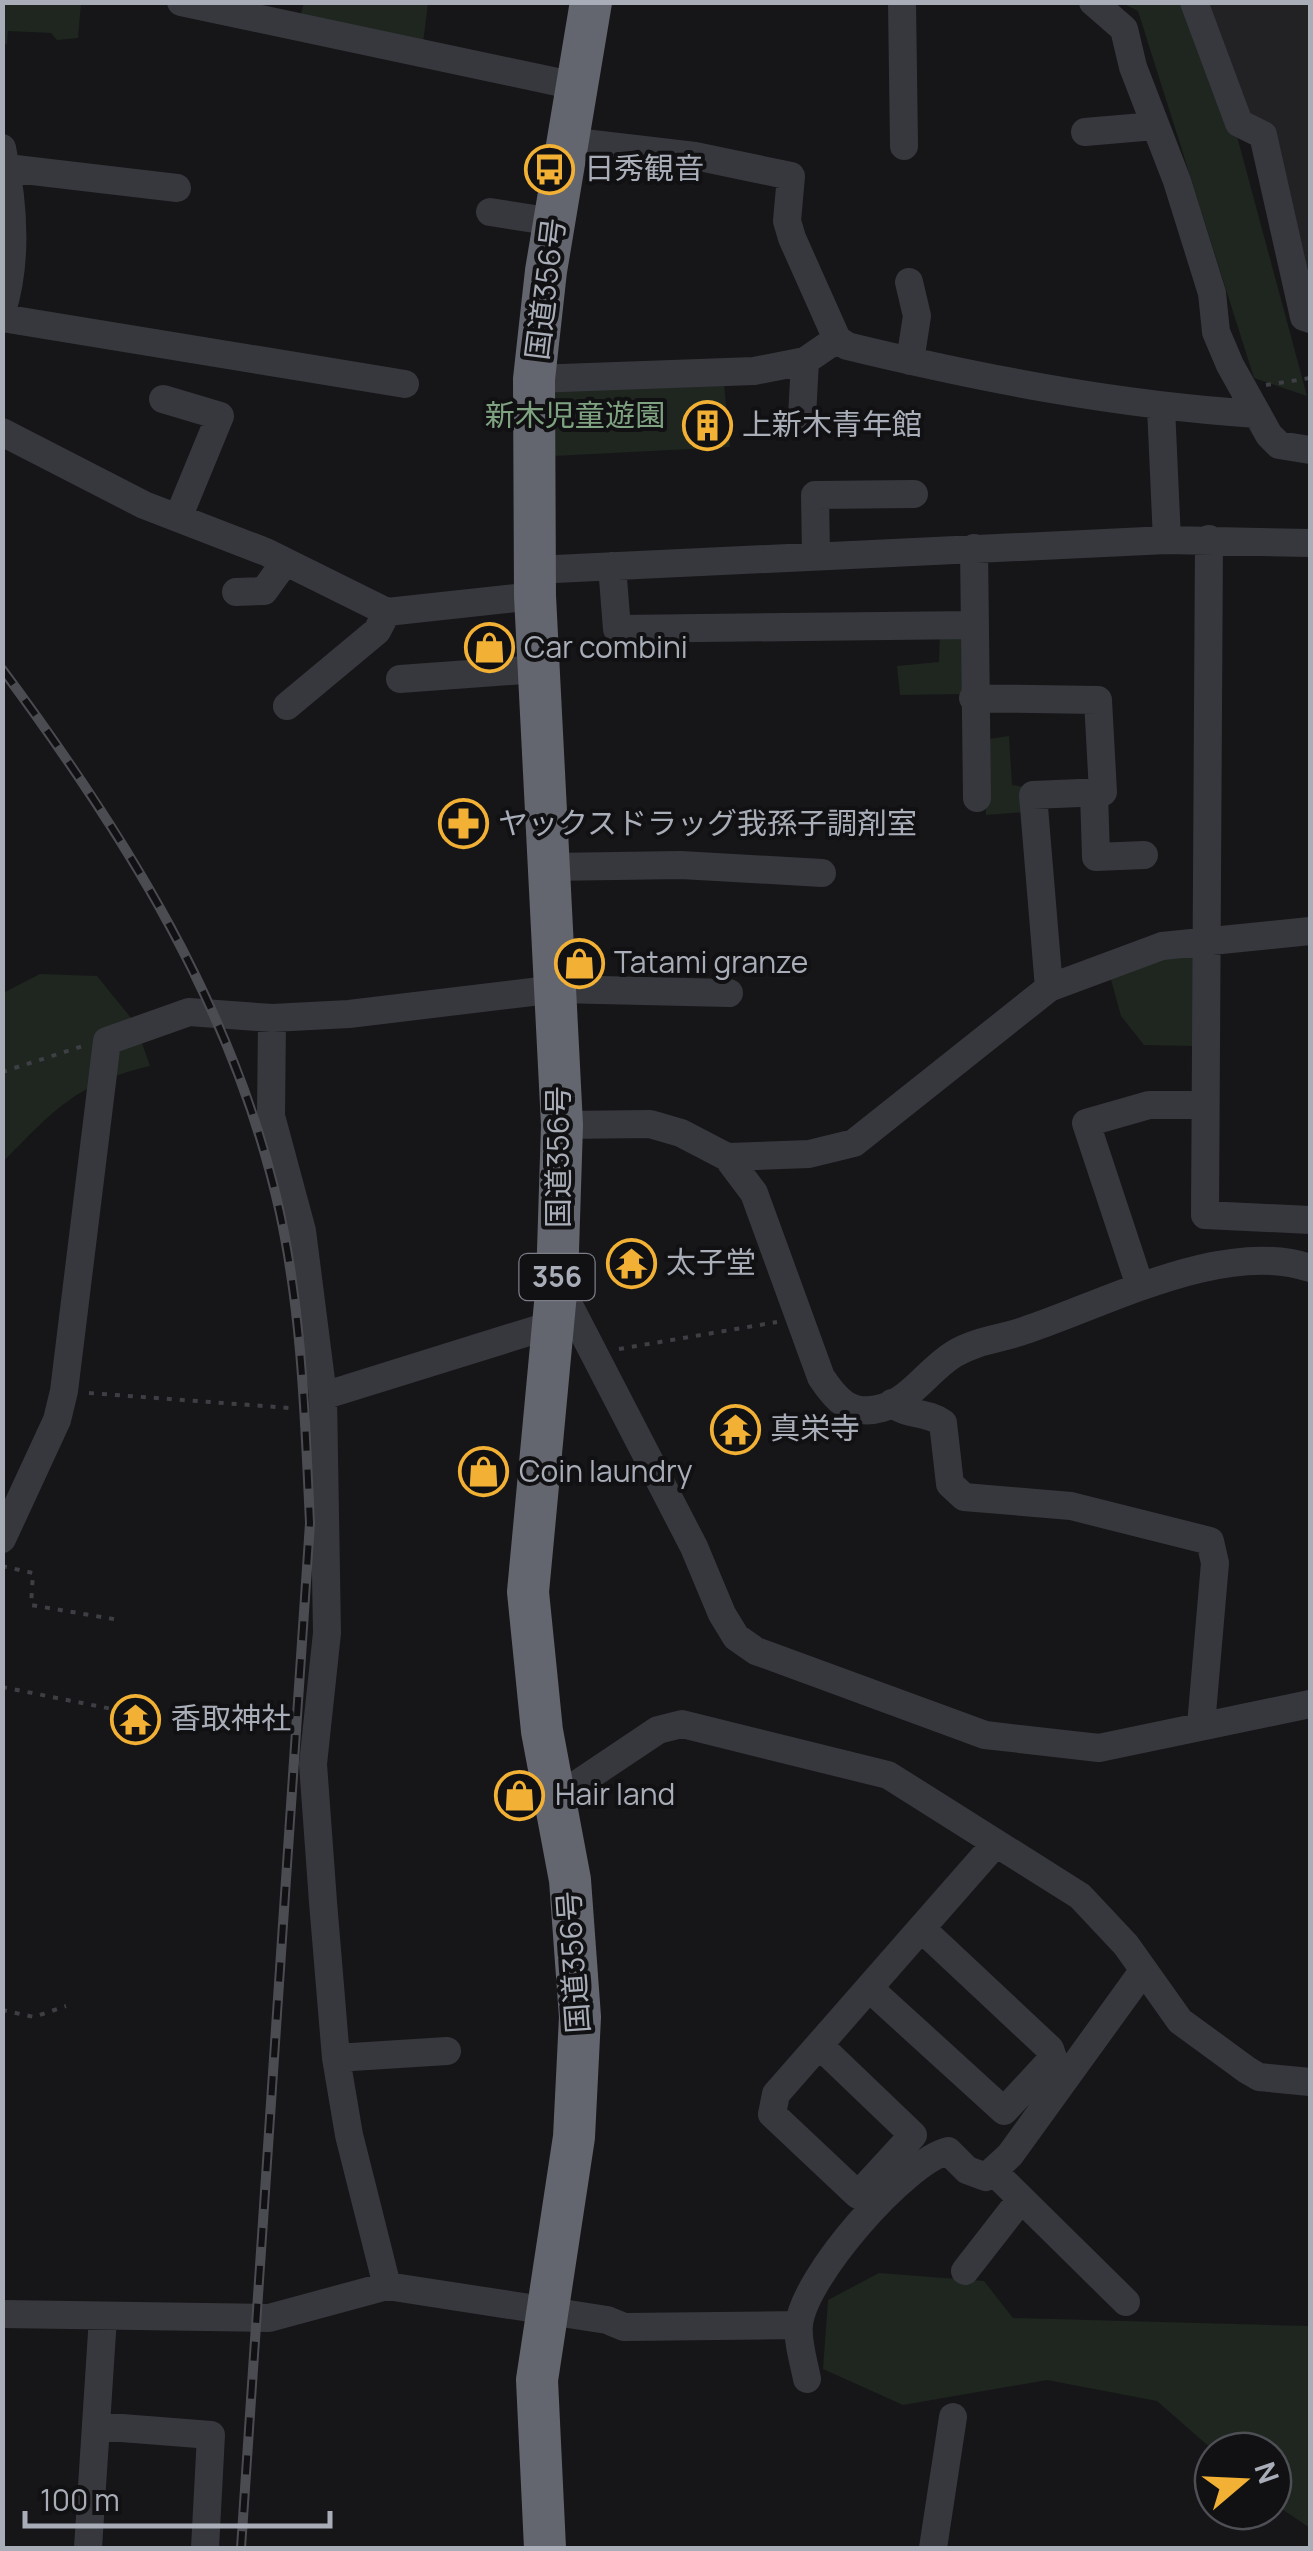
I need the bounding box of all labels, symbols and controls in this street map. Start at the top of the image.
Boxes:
bus stop icon: 日秀観音 [523,143,575,195]
place label: 日秀観音 [584,147,704,188]
street label: 国道356号 [515,216,574,362]
park label: 新木児童遊園 [485,394,665,435]
building icon: 上新木青年館 [681,399,733,451]
place label: 上新木青年館 [742,403,922,444]
shop icon: Car combini [463,622,515,674]
place label: Car combini [524,626,688,667]
pharmacy icon: ヤックスドラッグ我孫子調剤室 [437,798,489,850]
place label: ヤックスドラッグ我孫子調剤室 [498,802,917,843]
shop icon: Tatami granze [553,937,605,989]
place label: Tatami granze [614,941,808,982]
street label: 国道356号 [537,1086,578,1228]
temple icon: 太子堂 [605,1237,657,1289]
place label: 太子堂 [666,1241,756,1282]
road number: 356 [520,1254,594,1300]
temple icon: 真栄寺 [709,1403,761,1455]
place label: 真栄寺 [770,1407,860,1448]
shop icon: Coin laundry [458,1446,510,1498]
place label: Coin laundry [519,1450,693,1491]
temple icon: 香取神社 [110,1693,162,1745]
place label: 香取神社 [171,1697,291,1738]
shop icon: Hair land [494,1769,546,1821]
place label: Hair land [555,1773,675,1814]
street label: 国道356号 [547,1890,598,2035]
north arrow [1193,2431,1293,2531]
text: N [1246,2457,1289,2488]
scale bar [25,2466,330,2528]
text: 100 m [40,2479,120,2520]

